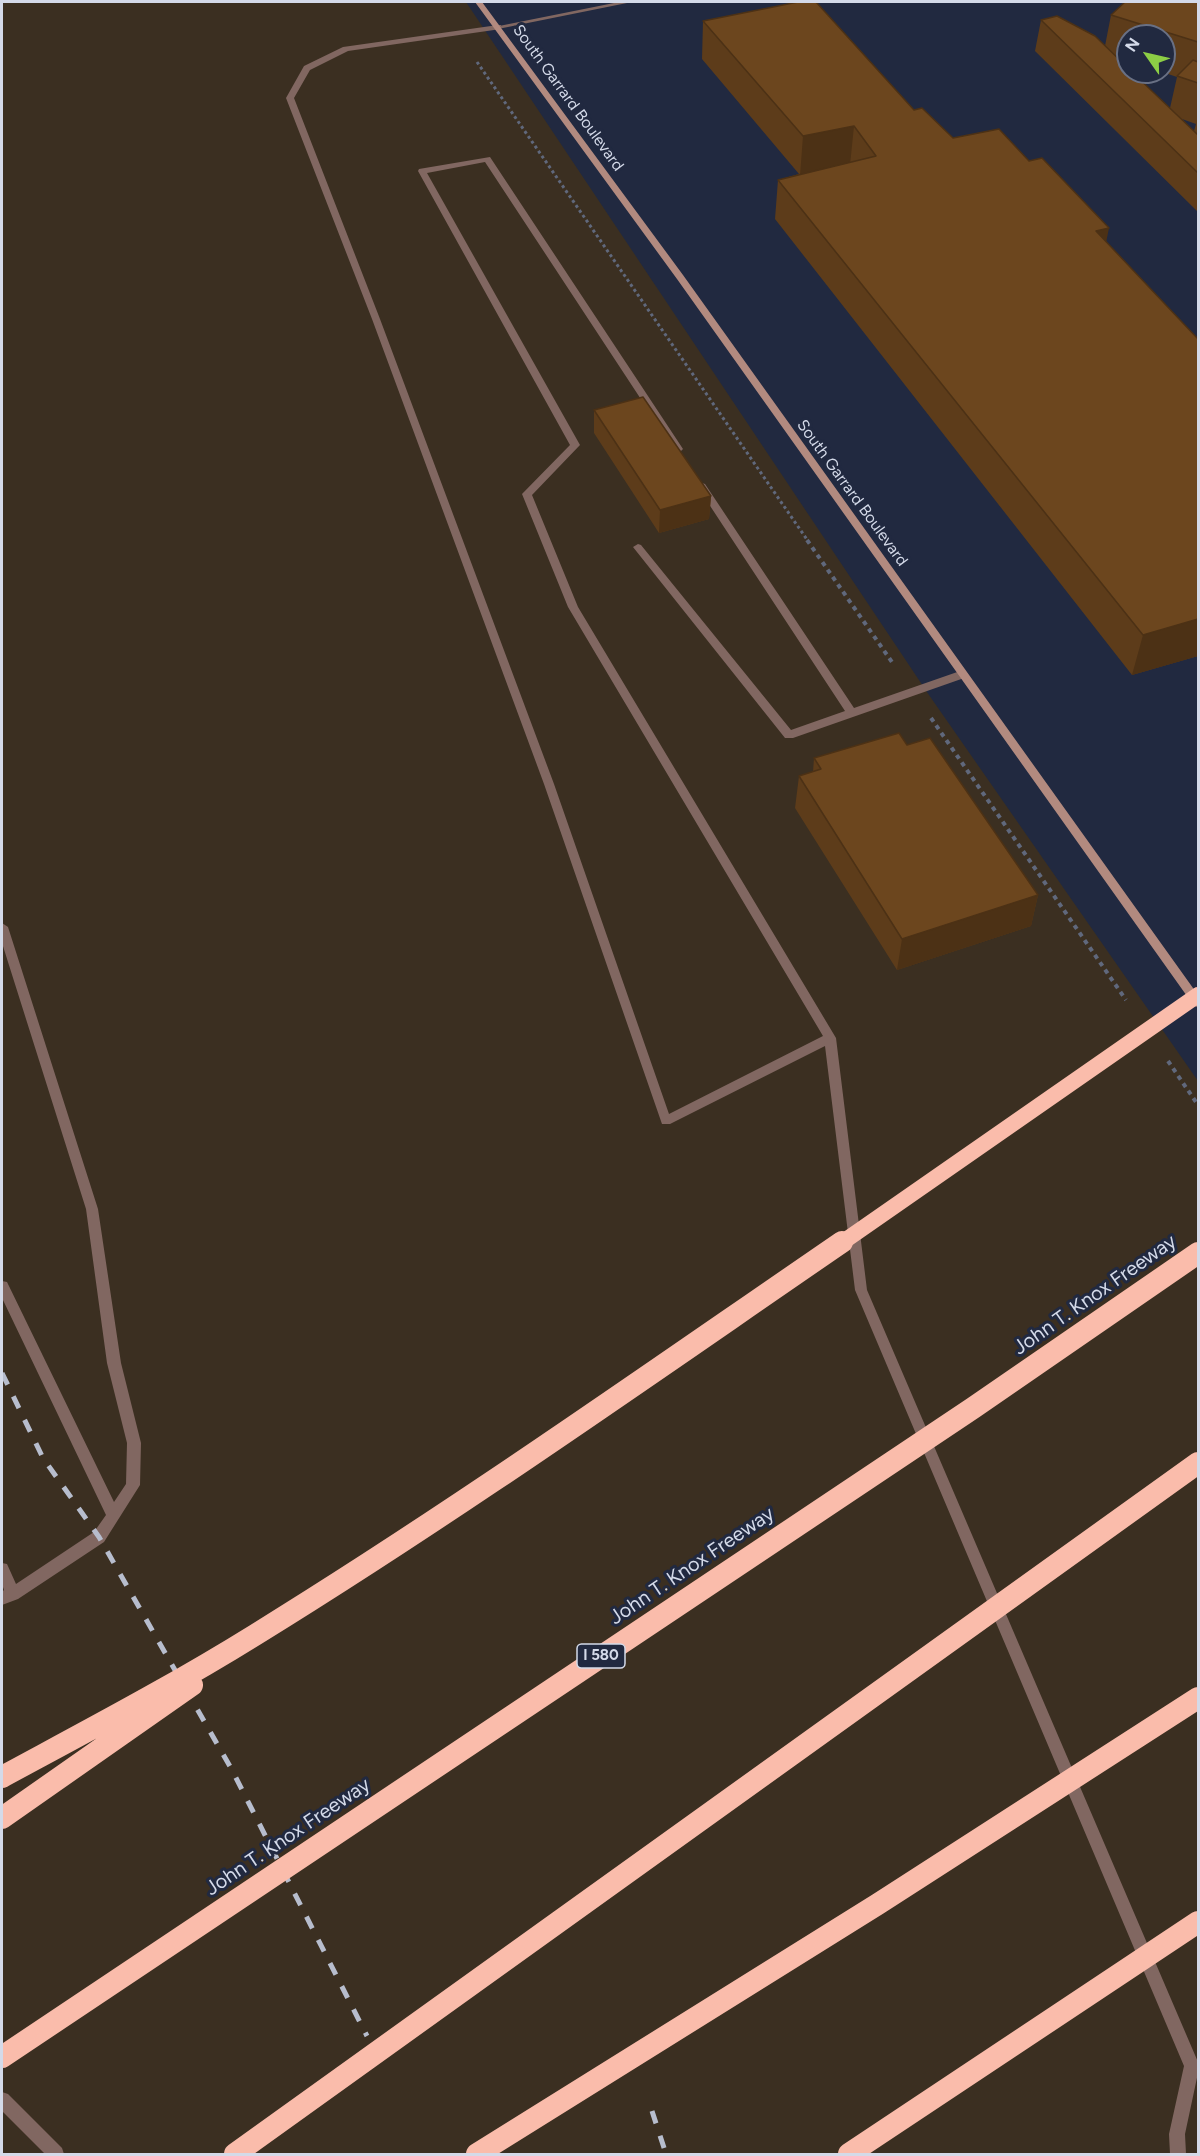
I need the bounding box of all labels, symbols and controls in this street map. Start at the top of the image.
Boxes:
street label: South Garrard Boulevard [508,21,628,175]
north arrow [1116,24,1176,84]
text: N [1121,34,1144,55]
street label: South Garrard Boulevard [792,416,912,570]
street label: John T. Knox Freeway [1009,1230,1181,1360]
street label: John T. Knox Freeway [605,1502,779,1630]
road number: I 580 [577,1644,625,1668]
street label: John T. Knox Freeway [201,1773,375,1901]

